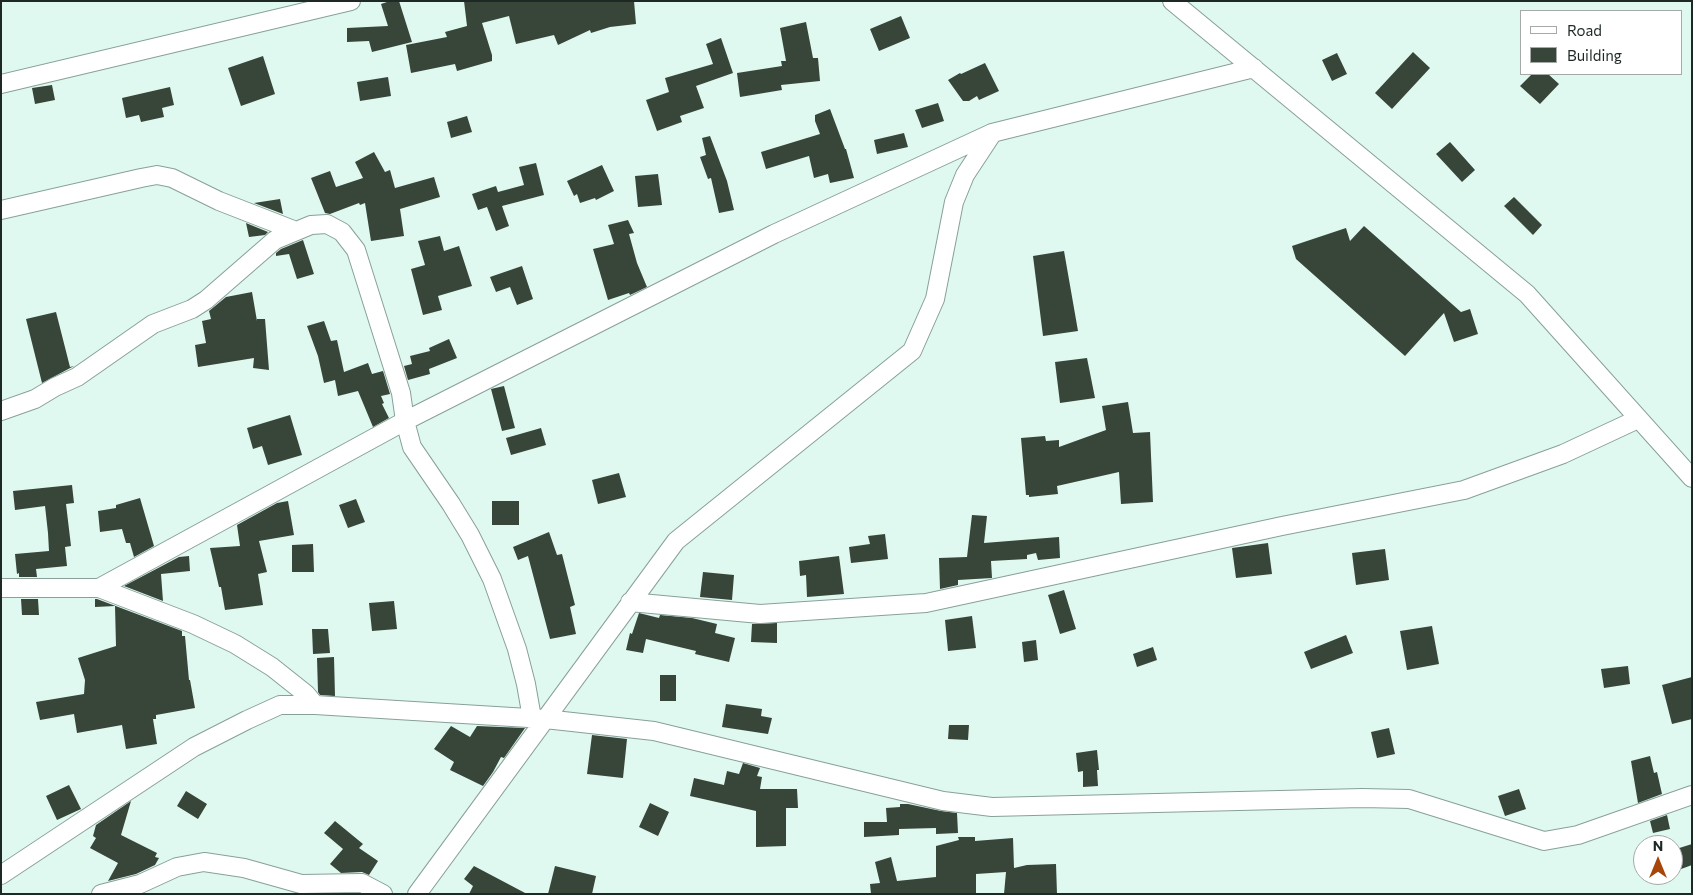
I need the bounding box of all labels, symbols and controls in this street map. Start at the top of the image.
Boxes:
legend [1520,10,1683,75]
text: Road [1567,21,1602,39]
text: Building [1567,46,1622,64]
north arrow [1633,835,1683,885]
text: N [1653,837,1663,854]

